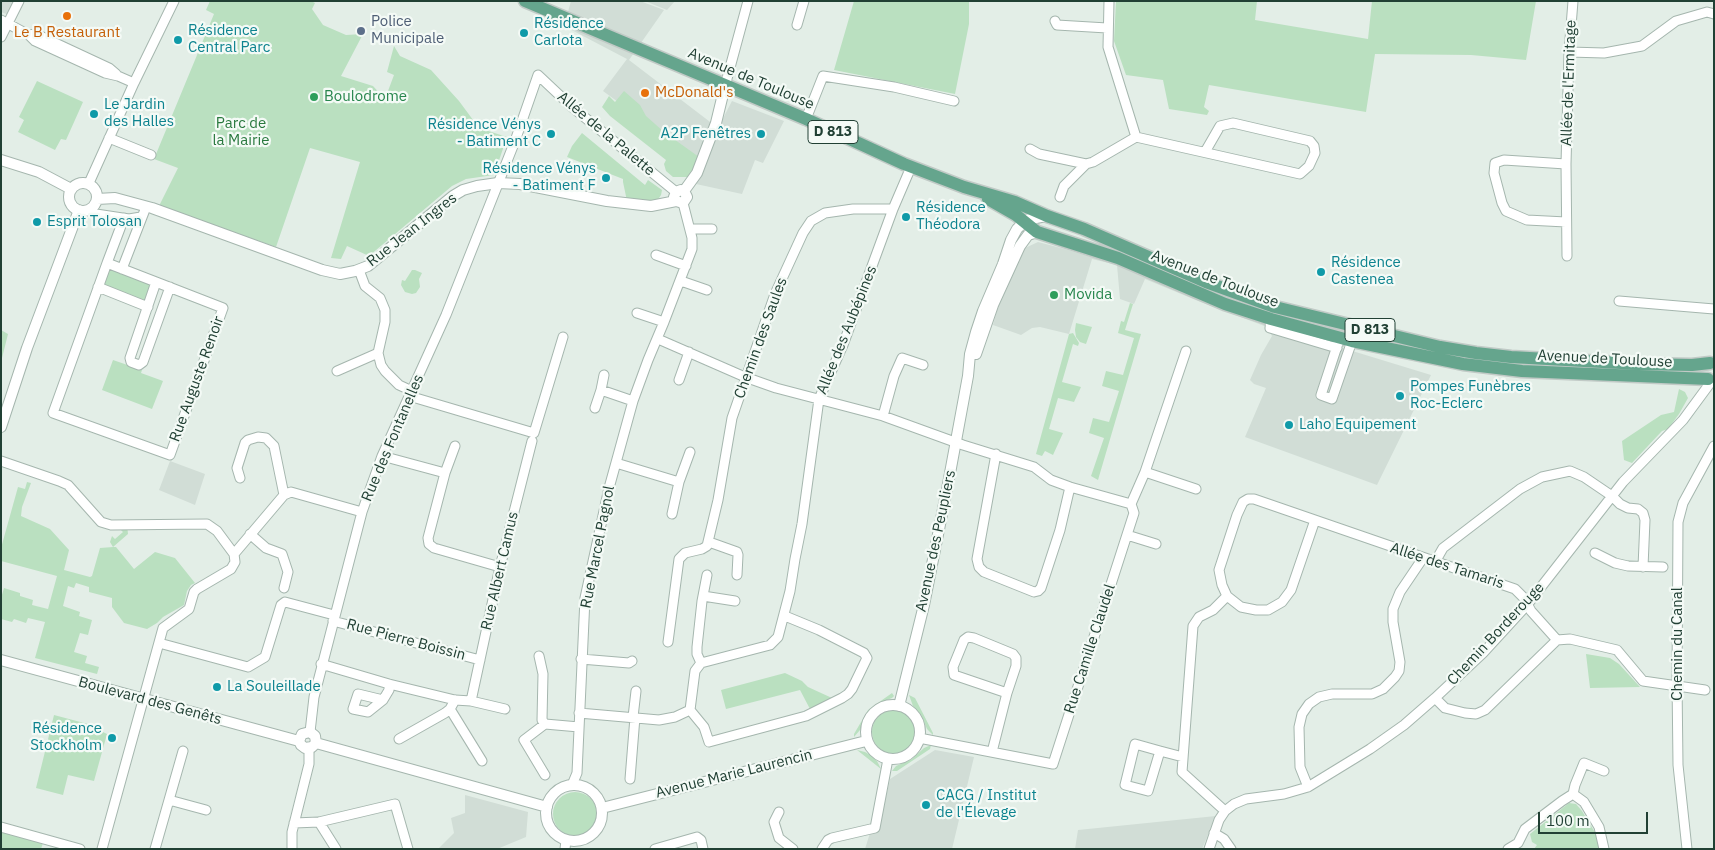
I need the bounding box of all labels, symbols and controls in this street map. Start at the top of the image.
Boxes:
marker: Le B Restaurant [61,10,73,22]
place label: Police Municipale [371,13,444,48]
place label: Résidence Carlota [534,15,604,50]
street label: Allée de l'Ermitage [1558,20,1580,146]
place label: Résidence Central Parc [188,22,270,57]
place label: Le B Restaurant [14,24,120,42]
marker: Police Municipale [355,25,367,37]
marker: Résidence Carlota [518,27,530,39]
marker: Résidence Central Parc [172,34,184,46]
street label: Avenue de Toulouse [685,44,817,114]
place label: McDonald's [655,84,733,102]
marker: McDonald's [639,87,651,99]
place label: Boulodrome [324,88,407,106]
street label: Allée de la Palette [554,88,658,180]
marker: Boulodrome [308,91,320,103]
place label: Le Jardin des Halles [104,96,174,131]
marker: Le Jardin des Halles [88,108,100,120]
park label: Parc de la Mairie [212,115,270,150]
place label: Résidence Vénys - Batiment C [428,116,541,151]
road number: D 813 [808,120,858,144]
place label: A2P Fenêtres [661,125,751,143]
marker: Résidence Vénys - Batiment C [545,128,557,140]
marker: A2P Fenêtres [755,128,767,140]
place label: Résidence Vénys - Batiment F [483,160,596,195]
marker: Résidence Vénys - Batiment F [600,172,612,184]
street label: Rue Jean Ingres [363,189,461,271]
place label: Résidence Théodora [916,199,986,234]
marker: Résidence Théodora [900,211,912,223]
place label: Esprit Tolosan [47,213,142,231]
marker: Esprit Tolosan [31,216,43,228]
street label: Avenue de Toulouse [1149,246,1281,312]
place label: Résidence Castenea [1331,254,1401,289]
street label: Allée des Aubépines [813,263,881,397]
marker: Résidence Castenea [1315,266,1327,278]
street label: Chemin des Saules [731,275,791,401]
place label: Movida [1064,286,1112,304]
marker: Movida [1048,289,1060,301]
street label: Rue Auguste Renoir [166,314,228,444]
road number: D 813 [1345,318,1395,342]
street label: Avenue de Toulouse [1537,346,1673,372]
street label: Rue des Fontanelles [358,372,428,504]
place label: Pompes Funèbres Roc-Eclerc [1410,378,1531,413]
marker: Pompes Funèbres Roc-Eclerc [1394,390,1406,402]
place label: Laho Equipement [1299,416,1417,434]
marker: Laho Equipement [1283,419,1295,431]
street label: Avenue des Peupliers [912,468,960,614]
street label: Rue Marcel Pagnol [577,484,619,610]
street label: Rue Albert Camus [478,510,522,632]
street label: Allée des Tamaris [1388,539,1506,593]
street label: Chemin Borderouge [1444,579,1548,689]
street label: Rue Camille Claudel [1061,582,1119,716]
street label: Chemin du Canal [1669,587,1687,701]
street label: Rue Pierre Boissin [345,615,467,665]
street label: Boulevard des Genêts [76,673,224,729]
place label: La Souleillade [227,678,321,696]
marker: La Souleillade [211,681,223,693]
place label: Résidence Stockholm [30,720,102,755]
marker: Résidence Stockholm [106,732,118,744]
street label: Avenue Marie Laurencin [654,746,814,802]
place label: CACG / Institut de l'Élevage [936,787,1037,822]
marker: CACG / Institut de l'Élevage [920,799,932,811]
scale bar [1540,802,1650,834]
text: 100 m [1546,811,1590,830]

